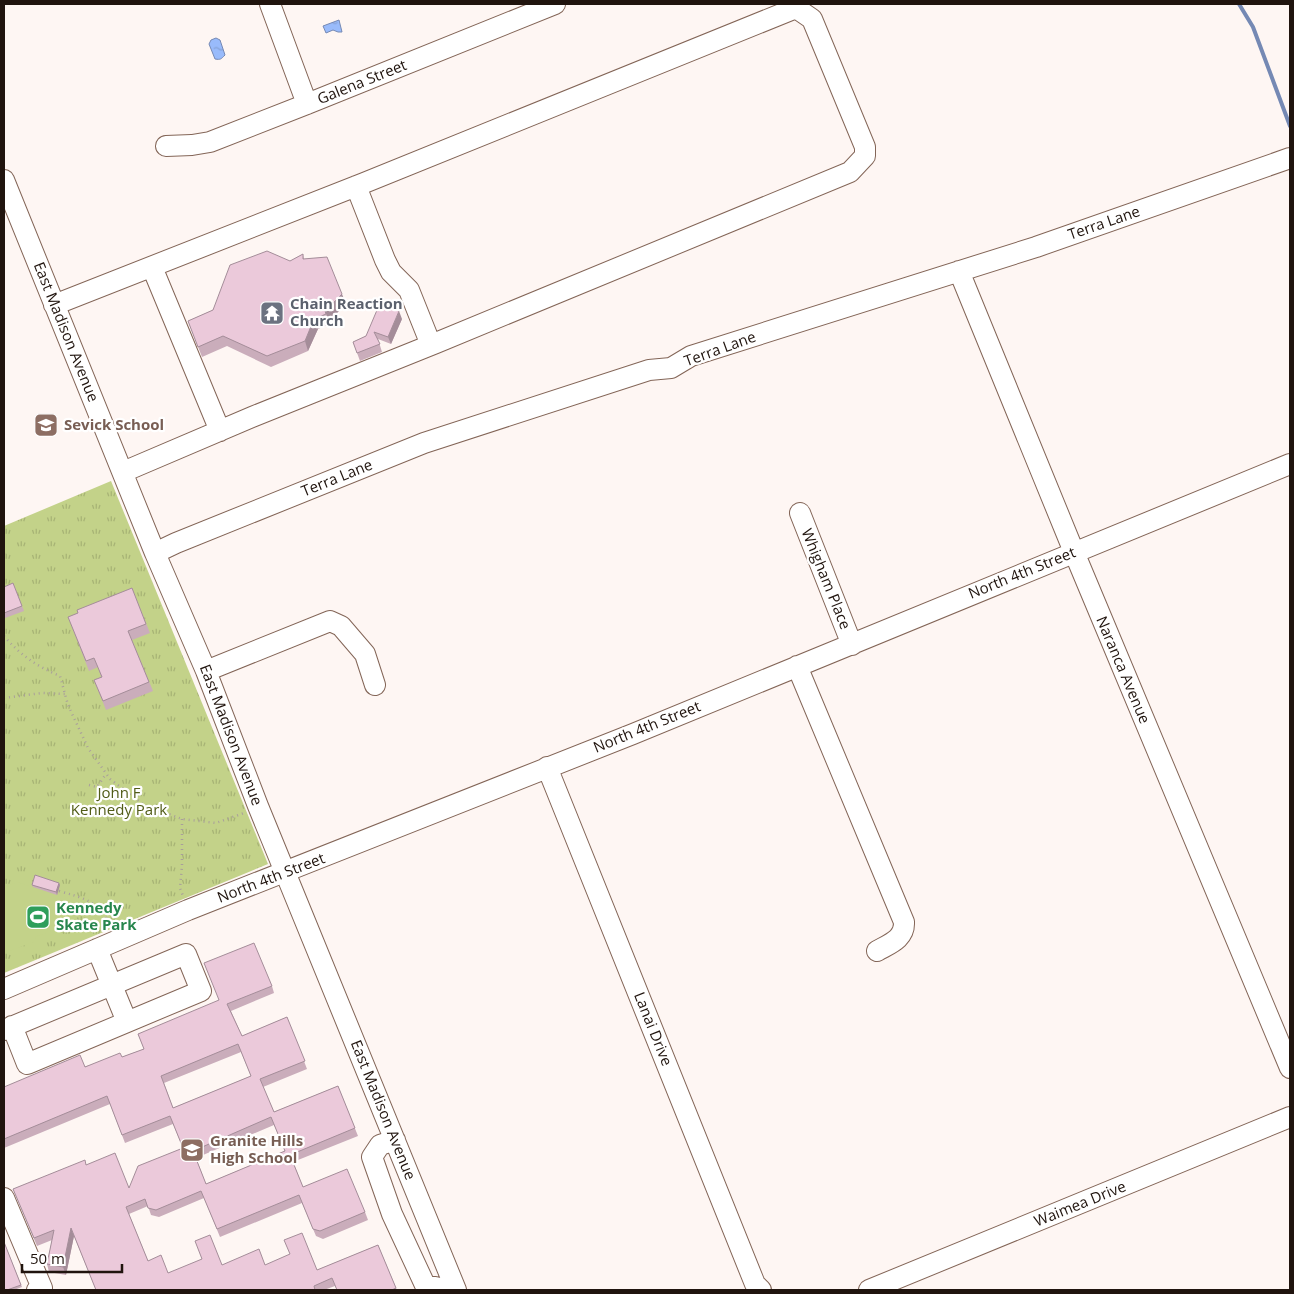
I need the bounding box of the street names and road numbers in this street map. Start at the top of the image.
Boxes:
street label: Galena Street [314,54,409,108]
street label: Terra Lane [1065,200,1142,244]
street label: East Madison Avenue [30,259,104,405]
street label: Terra Lane [681,326,758,370]
street label: Terra Lane [298,454,375,500]
street label: Whigham Place [798,525,856,632]
street label: North 4th Street [965,541,1078,603]
street label: Naranca Avenue [1092,613,1156,726]
street label: East Madison Avenue [196,661,268,808]
street label: North 4th Street [590,695,703,757]
street label: North 4th Street [214,847,327,907]
street label: Lanai Drive [630,989,678,1069]
street label: East Madison Avenue [347,1037,421,1183]
street label: Waimea Drive [1031,1176,1128,1231]

